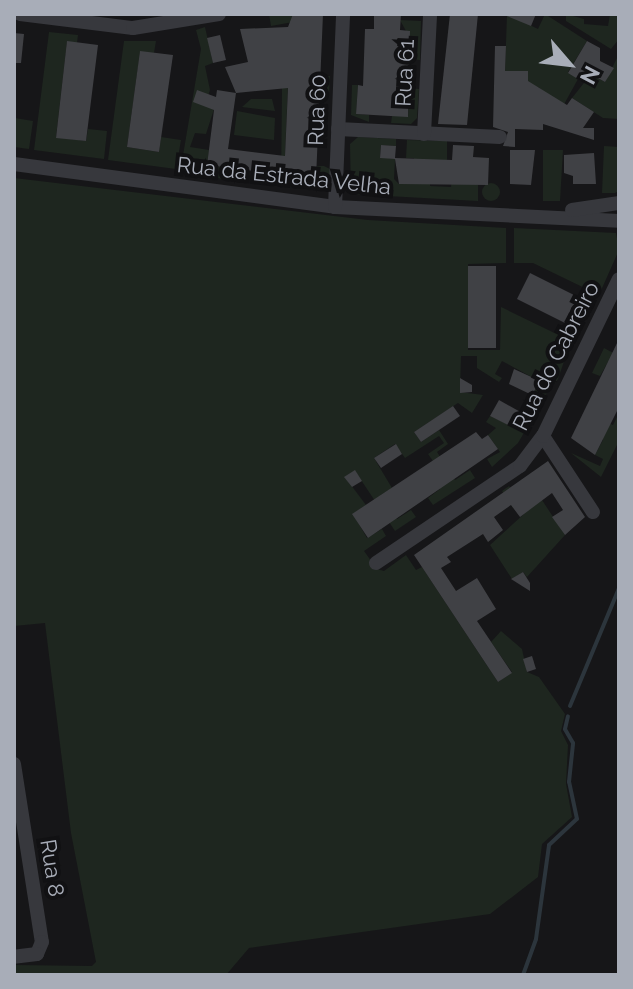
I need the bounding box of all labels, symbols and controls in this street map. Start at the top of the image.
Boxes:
north arrow [529,24,609,104]
street label: Rua 61 [390,39,420,107]
text: N [575,62,606,89]
street label: Rua 60 [303,74,331,146]
street label: Rua da Estrada Velha [175,152,393,200]
street label: Rua do Cabreiro [507,277,605,435]
street label: Rua 8 [34,837,70,899]

